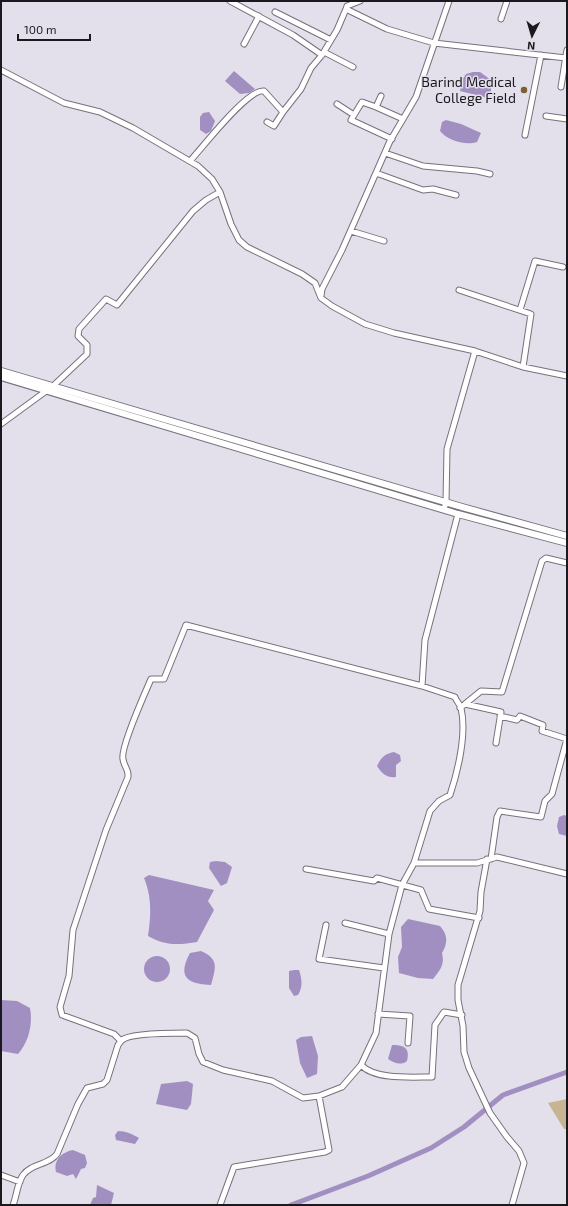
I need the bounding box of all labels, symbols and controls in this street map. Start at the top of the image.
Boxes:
scale bar [18,16,90,42]
north arrow [512,16,552,56]
text: 100 m [24,22,56,36]
text: N [527,40,536,53]
place label: Barind Medical College Field [421,73,517,106]
marker: Barind Medical College Field [519,85,529,95]

